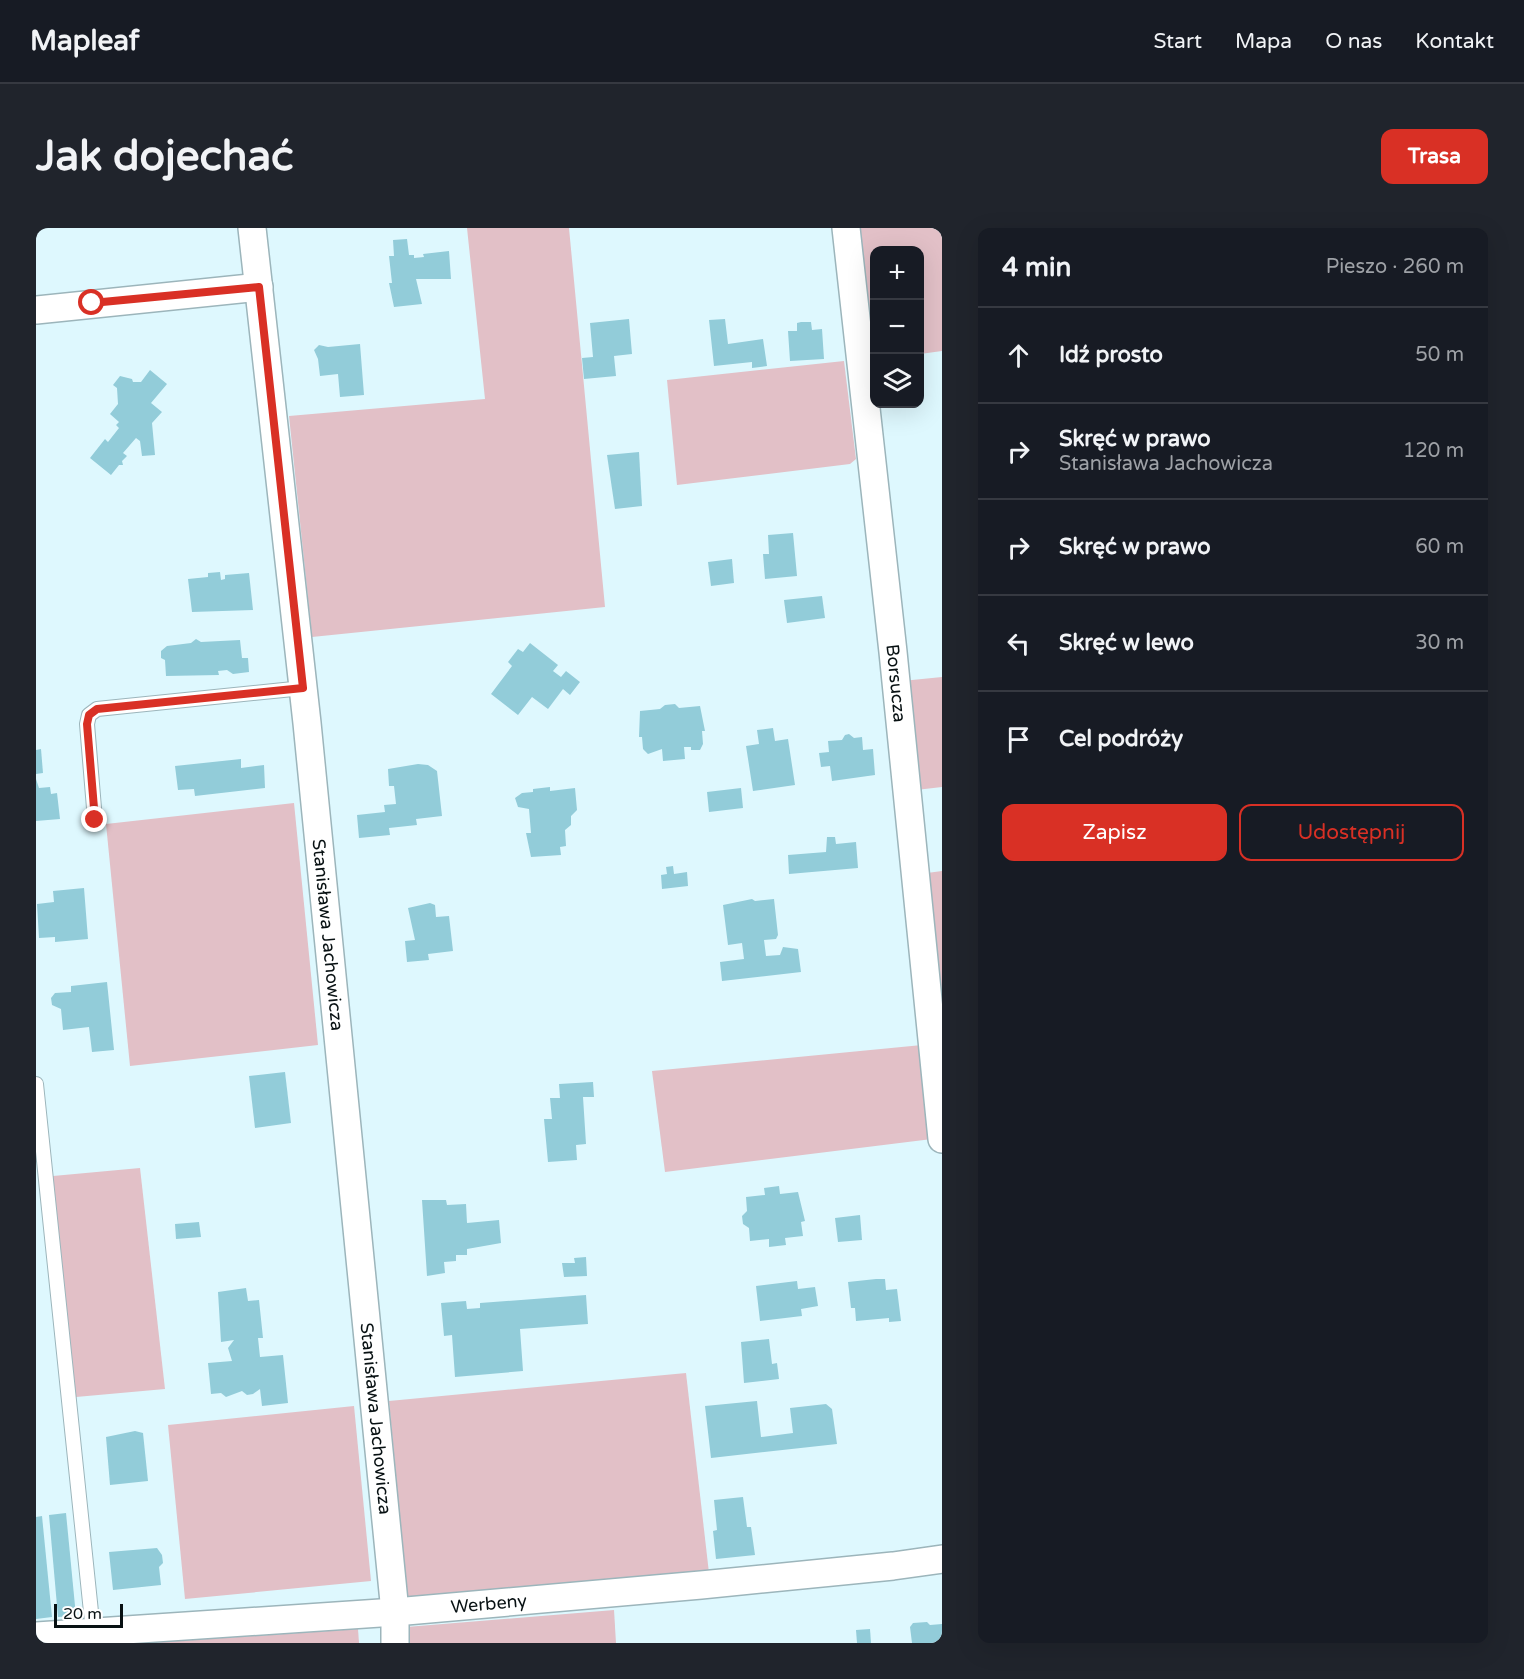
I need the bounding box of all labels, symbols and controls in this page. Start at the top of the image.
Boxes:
text: Mapleaf [30,24,139,58]
text: Start [1154,29,1202,54]
text: Mapa [1235,29,1292,54]
text: O nas [1325,29,1382,54]
text: Kontakt [1415,29,1494,54]
button: Trasa [1381,129,1488,184]
text: Jak dojechać [36,131,293,182]
map controls [870,246,924,408]
button: + [870,246,924,300]
text: 4 min [1002,252,1071,283]
text: Pieszo · 260 m [1326,255,1464,279]
route start [78,289,104,315]
button: − [870,300,924,354]
icon: ahead [1002,339,1035,372]
text: Idź prosto [1059,342,1163,368]
text: 50 m [1415,343,1464,367]
button: layers [870,354,924,408]
text: Skręć w prawo [1059,426,1211,452]
icon: right [1002,435,1035,468]
text: 120 m [1403,439,1464,463]
text: Stanisława Jachowicza [1059,452,1273,476]
icon: right [1002,531,1035,564]
text: Skręć w prawo [1059,534,1211,560]
text: 60 m [1415,535,1464,559]
icon: left [1002,627,1035,660]
text: Skręć w lewo [1059,630,1194,656]
text: 30 m [1415,631,1464,655]
street label: Borsucza [881,643,911,723]
icon: arrive [1002,723,1035,756]
text: Cel podróży [1059,726,1183,752]
button: Zapisz [1002,804,1227,861]
button: Udostępnij [1239,804,1464,861]
route end [81,806,107,832]
street label: Stanisława Jachowicza [308,838,348,1032]
street label: Stanisława Jachowicza [355,1322,396,1516]
street label: Werbeny [450,1589,528,1618]
scale bar [54,1601,123,1628]
text: 20 m [63,1604,102,1624]

